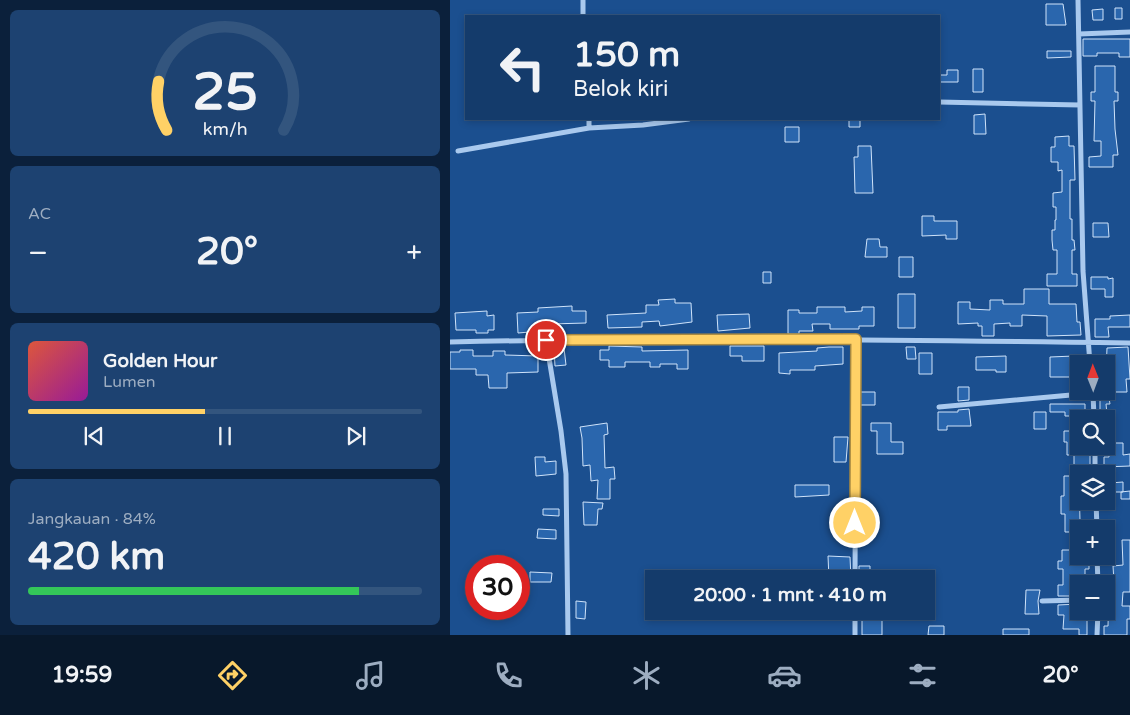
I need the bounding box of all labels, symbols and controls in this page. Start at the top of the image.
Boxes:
text: 150 m [573,34,680,76]
icon: left [490,35,555,100]
text: 25 [192,61,258,124]
text: Belok kiri [573,76,669,102]
text: km/h [203,119,247,140]
text: AC [28,204,51,224]
text: 20° [196,229,258,275]
text: − [28,236,48,270]
text: + [406,236,422,270]
pin [525,319,567,361]
icon: arrive [532,326,560,354]
text: Golden Hour [103,350,217,372]
north arrow [1070,355,1115,400]
map controls [1070,355,1115,620]
text: Lumen [103,372,155,392]
button: search [1070,410,1115,455]
icon: previous [80,422,108,450]
icon: pause [211,422,239,450]
icon: next [342,422,370,450]
button: layers [1070,465,1115,510]
position arrow [828,496,880,548]
text: Jangkauan · 84% [28,509,156,529]
button: + [1070,520,1115,565]
text: 420 km [28,534,165,580]
speed limit sign: 30 [465,555,530,620]
button: − [1070,575,1115,620]
text: 20:00 · 1 mnt · 410 m [693,584,887,606]
icon: directions [215,658,250,693]
icon: music [353,658,388,693]
icon: phone [491,658,526,693]
icon: climate [629,658,664,693]
icon: car [767,658,802,693]
icon: filters [905,658,940,693]
text: 19:59 [51,662,112,688]
text: 20° [1043,662,1079,688]

